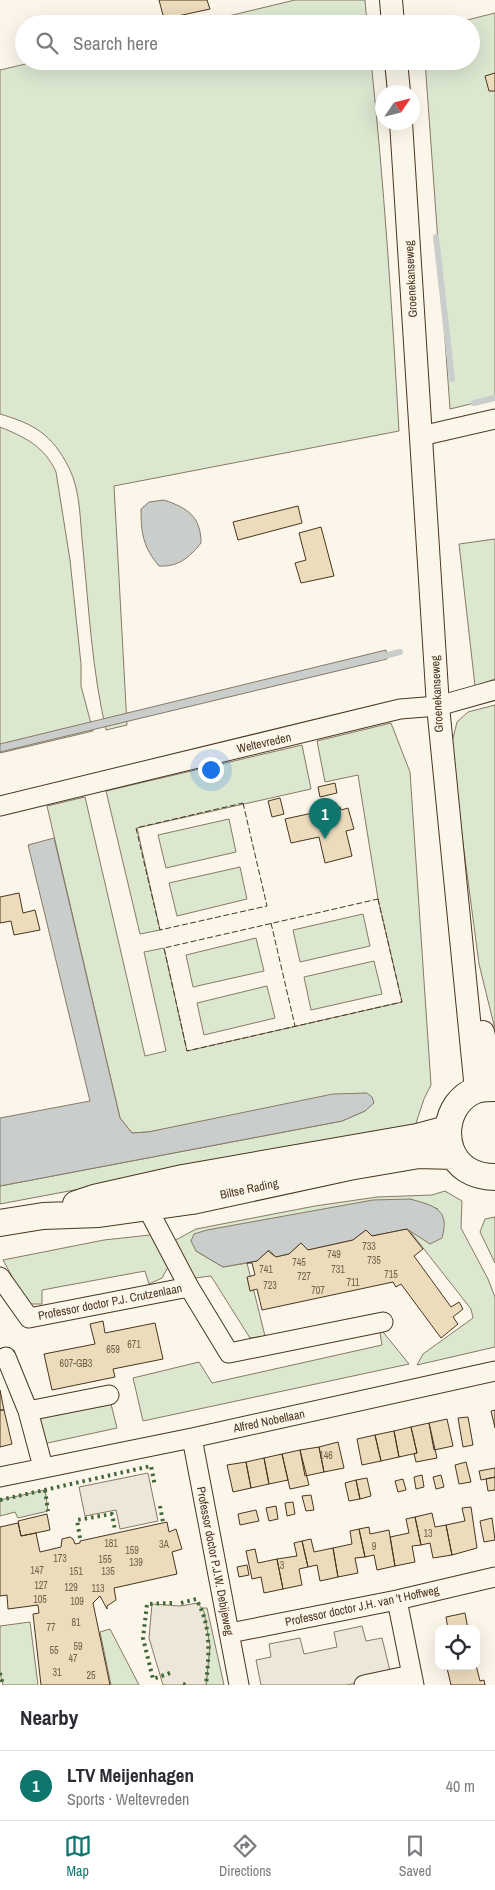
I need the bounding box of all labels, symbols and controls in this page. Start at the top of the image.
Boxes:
search box [15,15,480,70]
icon: search [33,29,61,57]
text: Search here [73,30,158,56]
north arrow [375,85,420,130]
street label: Groenekanseweg [401,240,421,318]
street label: Groenekanseweg [427,655,447,733]
street label: Weltevreden [235,729,293,757]
your location [198,757,224,783]
pin: 1 [309,798,341,839]
street label: Biltse Rading [218,1175,280,1203]
house number: 733 [362,1240,376,1253]
house number: 749 [327,1248,341,1261]
house number: 735 [367,1254,381,1267]
house number: 745 [292,1256,306,1269]
house number: 741 [259,1263,273,1276]
house number: 731 [331,1263,345,1276]
house number: 715 [384,1268,398,1281]
house number: 727 [297,1270,311,1283]
house number: 711 [346,1276,360,1289]
house number: 723 [263,1279,277,1292]
street label: Professor doctor P.J. Crutzenlaan [37,1280,183,1324]
house number: 707 [311,1284,325,1297]
house number: 671 [127,1338,141,1351]
house number: 659 [106,1343,120,1356]
house number: 607-GB3 [60,1357,93,1370]
street label: Alfred Nobellaan [231,1406,306,1437]
house number: 146 [319,1449,333,1462]
street label: Professor doctor P.J.W. Debijeweg [193,1485,237,1637]
house number: 13 [423,1527,433,1540]
house number: 181 [104,1537,118,1550]
house number: 3A [159,1538,170,1551]
house number: 9 [372,1540,377,1553]
house number: 159 [125,1544,139,1557]
house number: 173 [53,1552,67,1565]
house number: 155 [98,1553,112,1566]
house number: 139 [129,1556,143,1569]
house number: 3 [280,1559,285,1572]
house number: 147 [30,1564,44,1577]
house number: 151 [69,1565,83,1578]
house number: 135 [101,1565,115,1578]
house number: 127 [34,1579,48,1592]
house number: 129 [64,1581,78,1594]
house number: 113 [91,1582,105,1595]
street label: Professor doctor J.H. van 't Hoffweg [284,1582,441,1630]
house number: 105 [33,1593,47,1606]
house number: 109 [70,1595,84,1608]
house number: 81 [71,1616,81,1629]
house number: 77 [46,1621,56,1634]
map controls [435,1625,480,1670]
button: locate [435,1625,480,1670]
house number: 59 [73,1640,83,1653]
house number: 55 [49,1644,59,1657]
house number: 47 [68,1652,78,1665]
house number: 31 [52,1666,62,1679]
house number: 25 [86,1669,96,1682]
text: Nearby [20,1703,78,1732]
text: LTV Meijenhagen [67,1762,194,1788]
text: 1 [32,1775,40,1797]
text: 40 m [446,1775,475,1797]
text: Sports · Weltevreden [67,1788,189,1810]
tab: Map [64,1832,92,1880]
tab: Directions [219,1832,271,1880]
tab: Saved [399,1832,431,1880]

